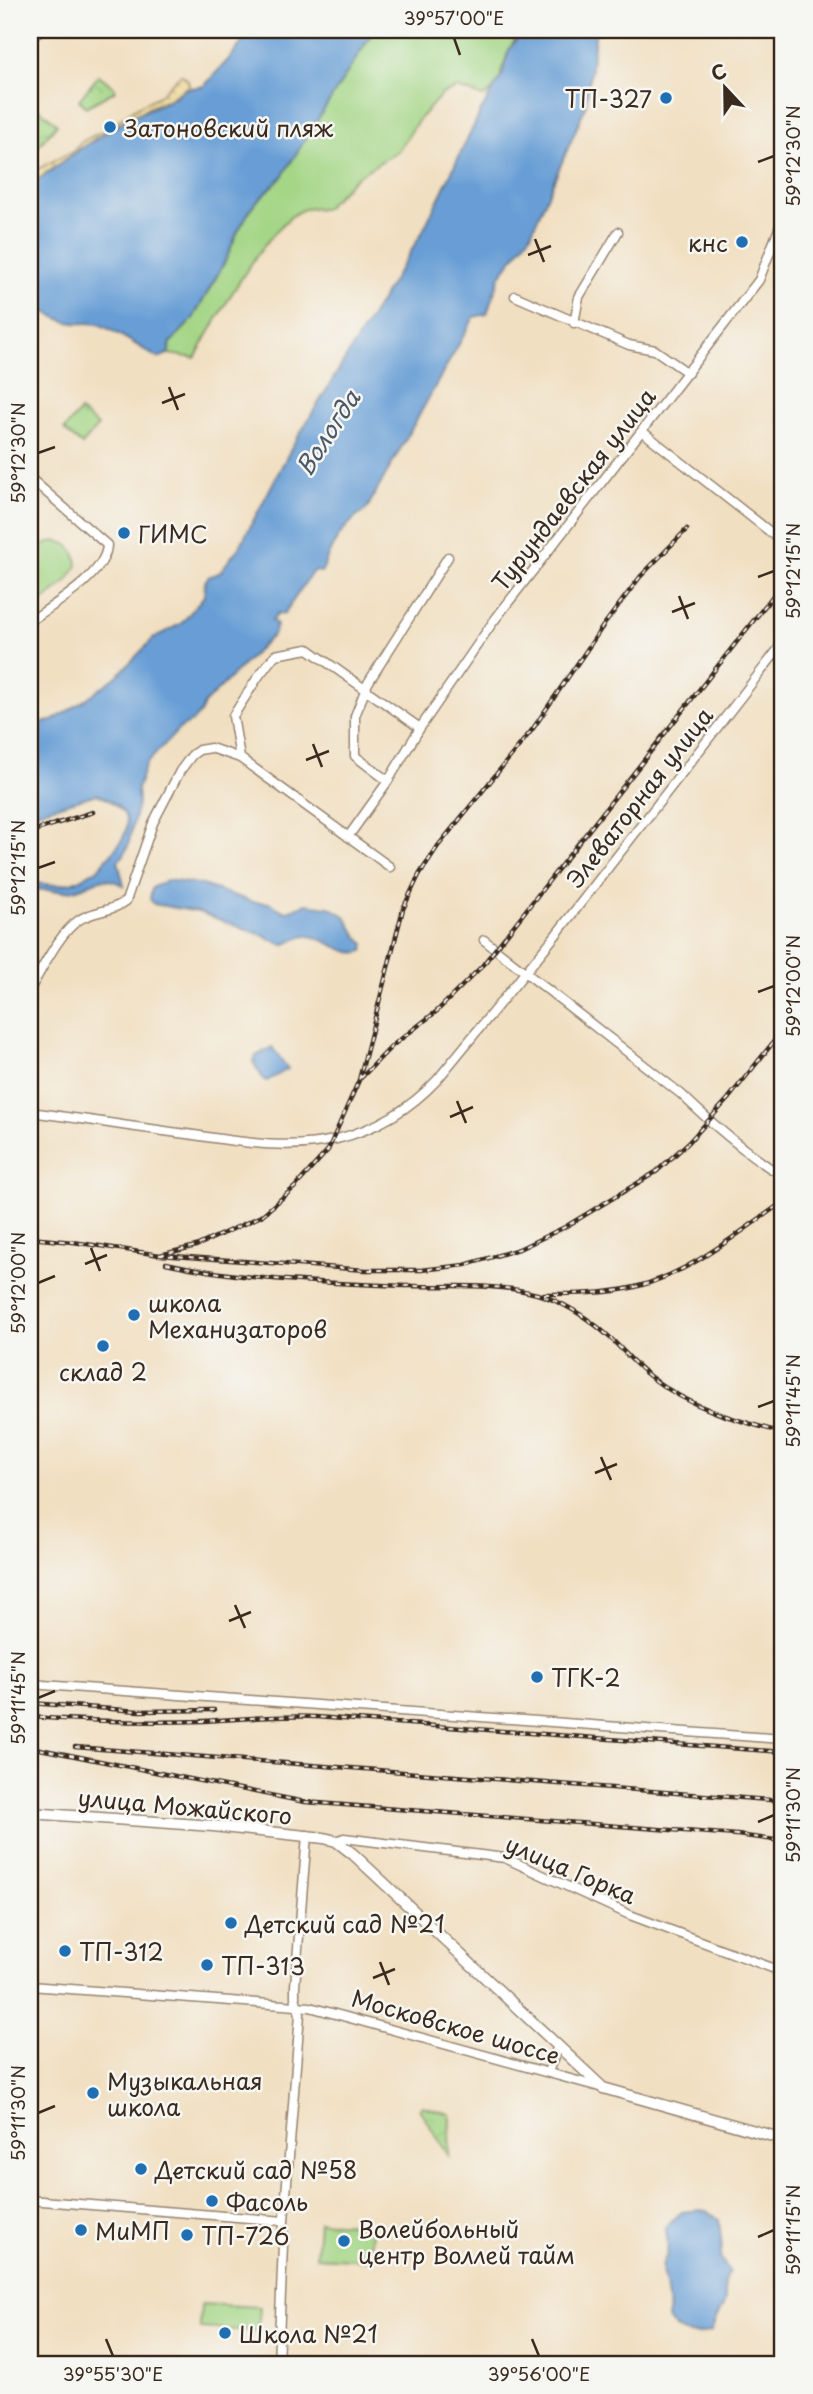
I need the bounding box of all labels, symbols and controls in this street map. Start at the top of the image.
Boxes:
text: 39°57'00"E [404,4,504,31]
north arrow [690,52,760,122]
text: С [706,56,730,87]
place label: ТП-327 [565,81,652,116]
marker: ТП-327 [658,90,674,106]
text: 59°12'30"N [779,105,806,207]
place label: Затоновский пляж [124,110,333,145]
marker: Затоновский пляж [102,119,118,135]
place label: кнс [688,225,728,260]
marker: кнс [734,234,750,250]
street label: Турундаевская улица [482,380,664,598]
water label: Вологда [286,381,369,482]
text: 59°12'30"N [4,402,31,504]
place label: ГИМС [138,516,208,551]
text: 59°12'15"N [779,523,806,619]
marker: ГИМС [116,525,132,541]
street label: Элеваторная улица [557,699,721,895]
text: 59°12'15"N [4,820,31,916]
text: 59°12'00"N [779,935,806,1037]
text: 59°12'00"N [4,1232,31,1334]
place label: школа Механизаторов [148,1285,327,1346]
marker: школа Механизаторов [126,1307,142,1323]
marker: склад 2 [95,1338,111,1354]
place label: склад 2 [59,1354,147,1389]
text: 59°11'45"N [779,1354,806,1448]
text: 59°11'45"N [4,1651,31,1745]
place label: ТГК-2 [551,1660,620,1695]
marker: ТГК-2 [529,1669,545,1685]
text: 59°11'30"N [779,1767,806,1863]
street label: улица Можайского [77,1779,293,1833]
street label: улица Горка [500,1826,642,1913]
place label: Детский сад №21 [244,1906,445,1941]
marker: Детский сад №21 [223,1915,239,1931]
place label: ТП-312 [79,1934,164,1969]
marker: ТП-312 [57,1943,73,1959]
place label: ТП-313 [221,1948,305,1983]
marker: ТП-313 [199,1957,215,1973]
street label: Московское шоссе [348,1980,564,2072]
place label: Музыкальная школа [107,2063,263,2124]
text: 59°11'30"N [4,2065,31,2161]
marker: Музыкальная школа [85,2085,101,2101]
place label: Детский сад №58 [154,2152,357,2187]
marker: Детский сад №58 [133,2161,149,2177]
place label: Фасоль [226,2184,308,2219]
text: 59°11'15"N [779,2184,806,2276]
marker: Фасоль [204,2193,220,2209]
place label: Волейбольный центр Воллей тайм [358,2211,575,2272]
place label: МиМП [95,2213,170,2248]
place label: ТП-726 [201,2218,289,2253]
marker: МиМП [73,2222,89,2238]
marker: ТП-726 [179,2227,195,2243]
marker: Волейбольный центр Воллей тайм [336,2233,352,2249]
place label: Школа №21 [239,2316,378,2351]
marker: Школа №21 [217,2325,233,2341]
text: 39°55'30"E [63,2360,163,2387]
text: 39°56'00"E [488,2360,590,2387]

